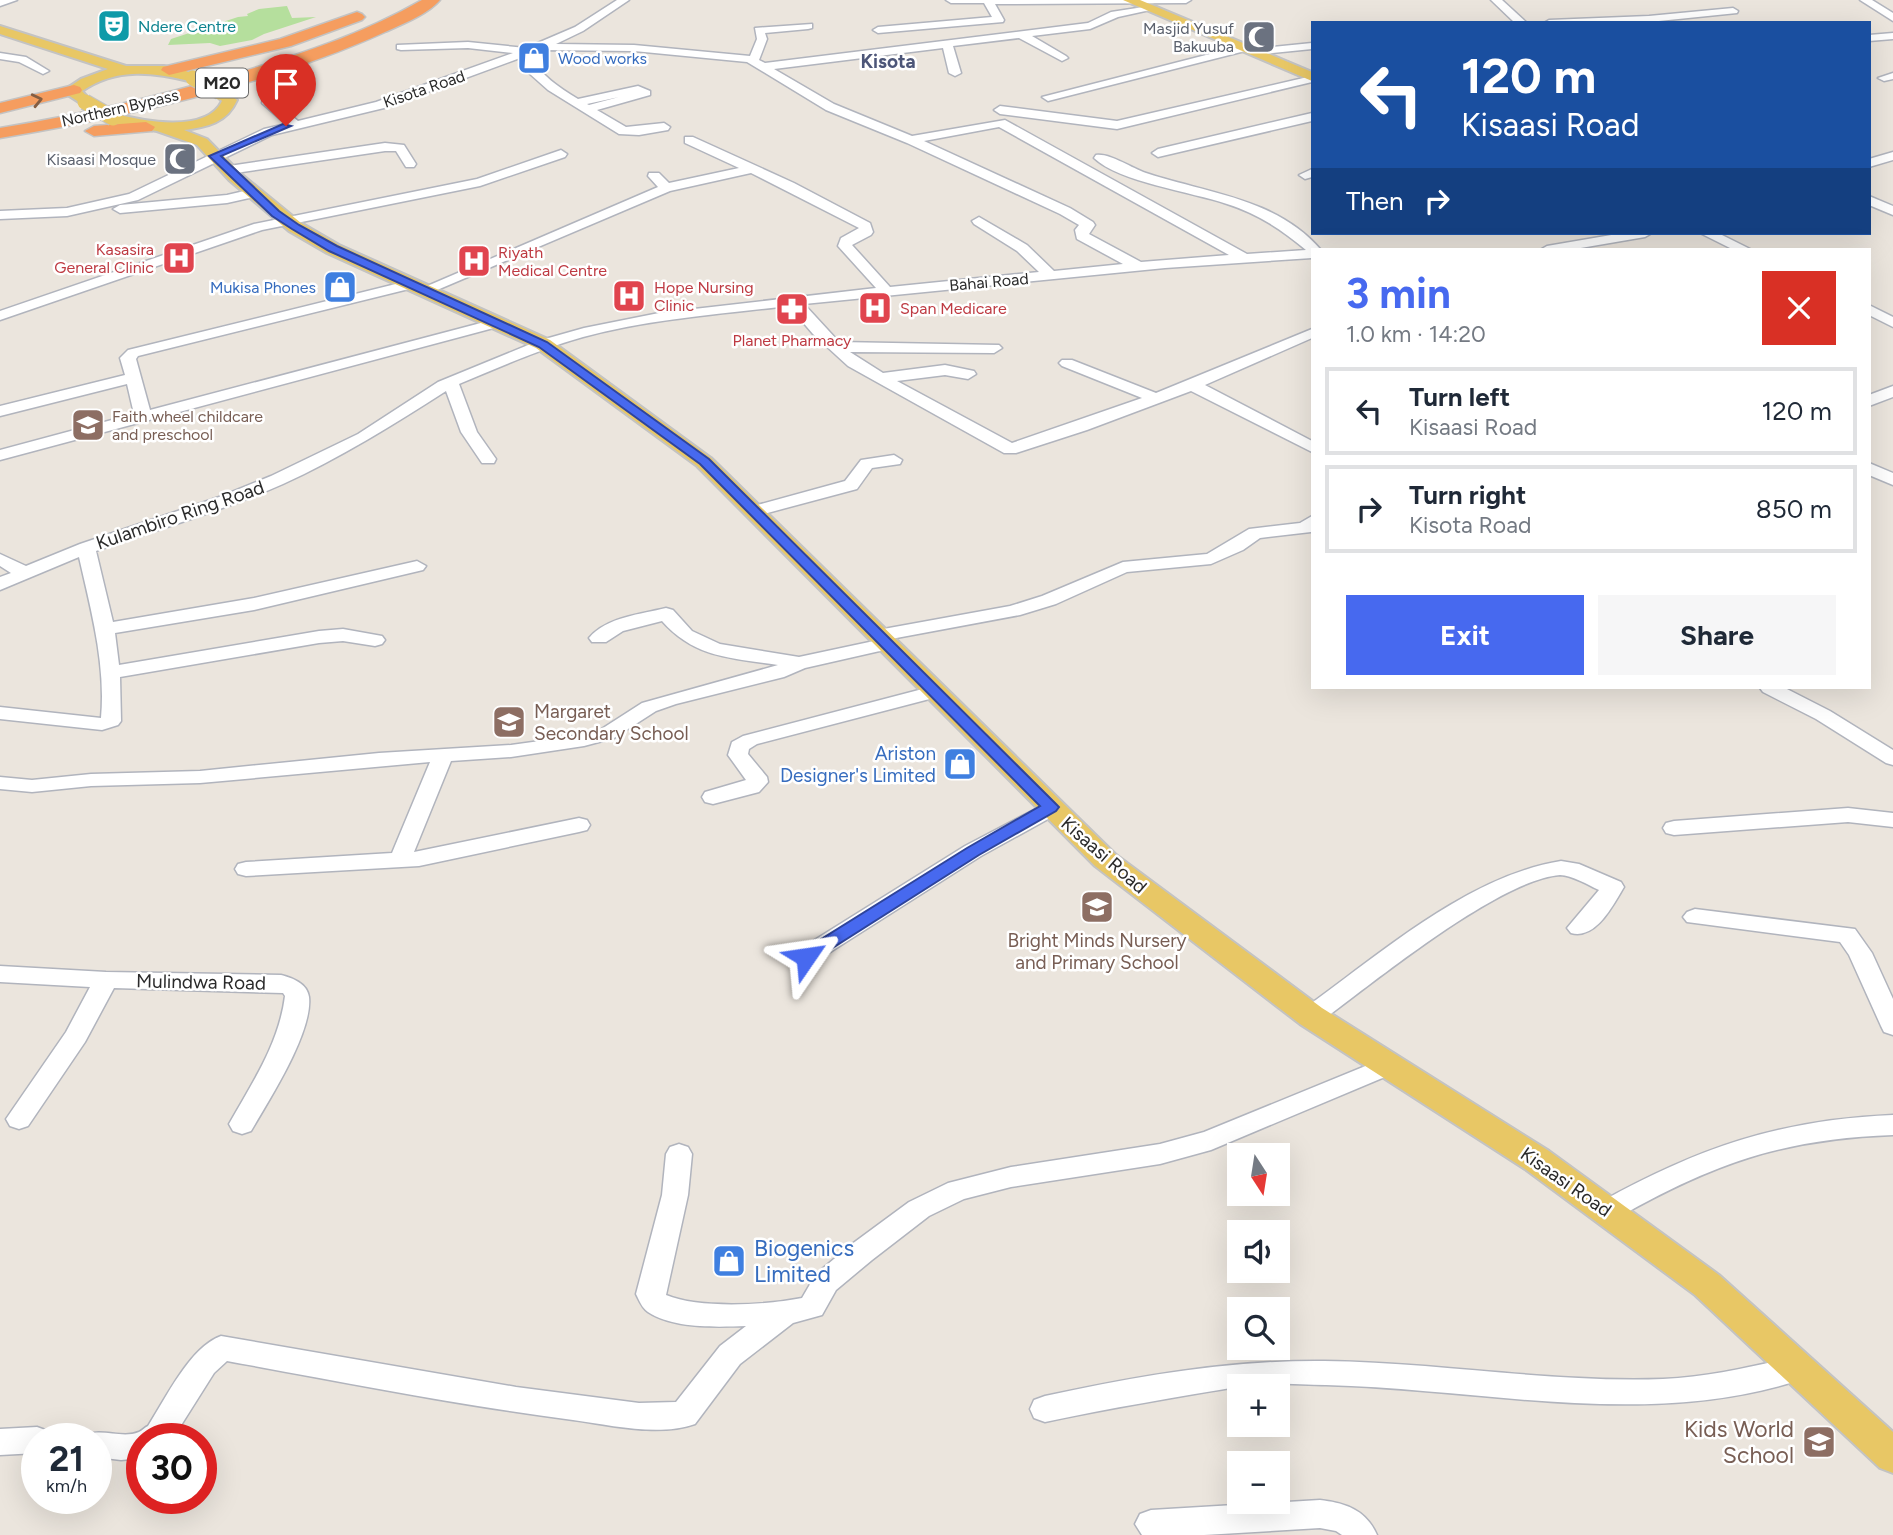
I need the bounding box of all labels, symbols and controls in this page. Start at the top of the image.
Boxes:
theatre icon: Ndere Centre [95,7,133,45]
place label: Ndere Centre [138,17,236,36]
mosque icon: Masjid Yusuf Bakuuba [1240,18,1278,56]
place label: Masjid Yusuf Bakuuba [1143,19,1234,56]
shop icon: Wood works [515,39,553,77]
text: 120 m [1461,46,1596,105]
place label: Wood works [558,49,647,68]
icon: left [1346,49,1437,140]
district label: Kisota [860,50,916,73]
pin [256,54,316,126]
icon: arrive [267,65,305,103]
street label: Kisota Road [381,66,467,112]
road number: M20 [196,68,248,98]
street label: Northern Bypass [59,85,181,131]
one-way arrow [31,94,43,108]
text: Kisaasi Road [1461,106,1639,144]
mosque icon: Kisaasi Mosque [161,140,199,178]
place label: Kisaasi Mosque [46,150,156,169]
icon: right [1418,182,1456,220]
text: Then [1346,185,1404,217]
hospital icon: Kasasira General Clinic [160,239,198,277]
place label: Kasasira General Clinic [54,240,154,277]
hospital icon: Riyath Medical Centre [455,242,493,280]
place label: Riyath Medical Centre [498,243,607,280]
shop icon: Mukisa Phones [321,268,359,306]
text: 3 min [1346,268,1451,319]
street label: Bahai Road [949,269,1029,295]
button: close [1762,271,1836,345]
hospital icon: Hope Nursing Clinic [610,277,648,315]
place label: Mukisa Phones [210,278,316,297]
place label: Hope Nursing Clinic [654,278,754,315]
hospital icon: Span Medicare [856,289,894,327]
pharmacy icon: Planet Pharmacy [773,290,811,328]
place label: Span Medicare [900,299,1007,318]
text: 1.0 km · 14:20 [1346,320,1486,348]
place label: Planet Pharmacy [732,331,852,350]
text: Turn left [1409,381,1510,413]
icon: left [1350,392,1388,430]
text: 120 m [1762,395,1832,427]
school or university icon: Faith wheel childcare and preschool [69,406,107,444]
place label: Faith wheel childcare and preschool [112,407,263,444]
text: Kisaasi Road [1409,413,1537,441]
street label: Kulambiro Ring Road [93,475,267,555]
text: Turn right [1409,479,1526,511]
icon: right [1350,490,1388,528]
text: 850 m [1756,493,1832,525]
text: Kisota Road [1409,511,1531,539]
button: Exit [1346,595,1584,675]
button: Share [1598,595,1836,675]
place label: Margaret Secondary School [534,700,689,745]
school or university icon: Margaret Secondary School [490,703,528,741]
place label: Ariston Designer's Limited [780,742,936,787]
shop icon: Ariston Designer's Limited [941,745,979,783]
street label: Kisaasi Road [1056,812,1152,898]
school or university icon: Bright Minds Nursery and Primary School [1078,888,1116,926]
position arrow [769,920,843,994]
place label: Bright Minds Nursery and Primary School [1007,929,1187,974]
street label: Mulindwa Road [136,969,266,995]
street label: Kisaasi Road [1516,1142,1616,1222]
north arrow [1227,1143,1290,1206]
map controls [1227,1143,1290,1514]
button: sound [1227,1220,1290,1283]
place label: Biogenics Limited [754,1234,854,1288]
shop icon: Biogenics Limited [710,1242,748,1280]
button: search [1227,1297,1290,1360]
button: + [1227,1374,1290,1437]
place label: Kids World School [1684,1415,1794,1469]
speed limit sign: 30 [126,1423,217,1514]
school or university icon: Kids World School [1800,1423,1838,1461]
text: 21 [49,1438,84,1480]
button: − [1227,1451,1290,1514]
text: km/h [46,1475,87,1497]

